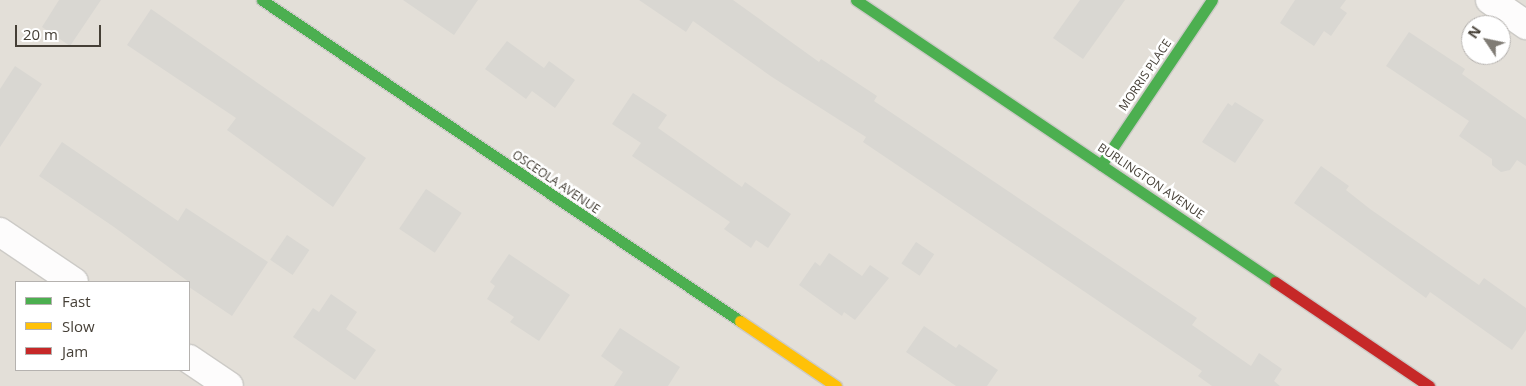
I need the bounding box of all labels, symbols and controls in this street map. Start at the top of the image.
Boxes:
scale bar [18,15,104,47]
north arrow [1461,15,1511,65]
text: N [1463,22,1485,42]
text: 20 m [23,24,58,44]
street label: MORRIS PLACE [1116,36,1174,114]
street label: BURLINGTON AVENUE [1095,140,1207,222]
street label: OSCEOLA AVENUE [510,147,602,217]
legend [15,281,190,371]
text: Fast [62,291,91,311]
text: Slow [62,316,95,336]
text: Jam [62,341,88,361]

